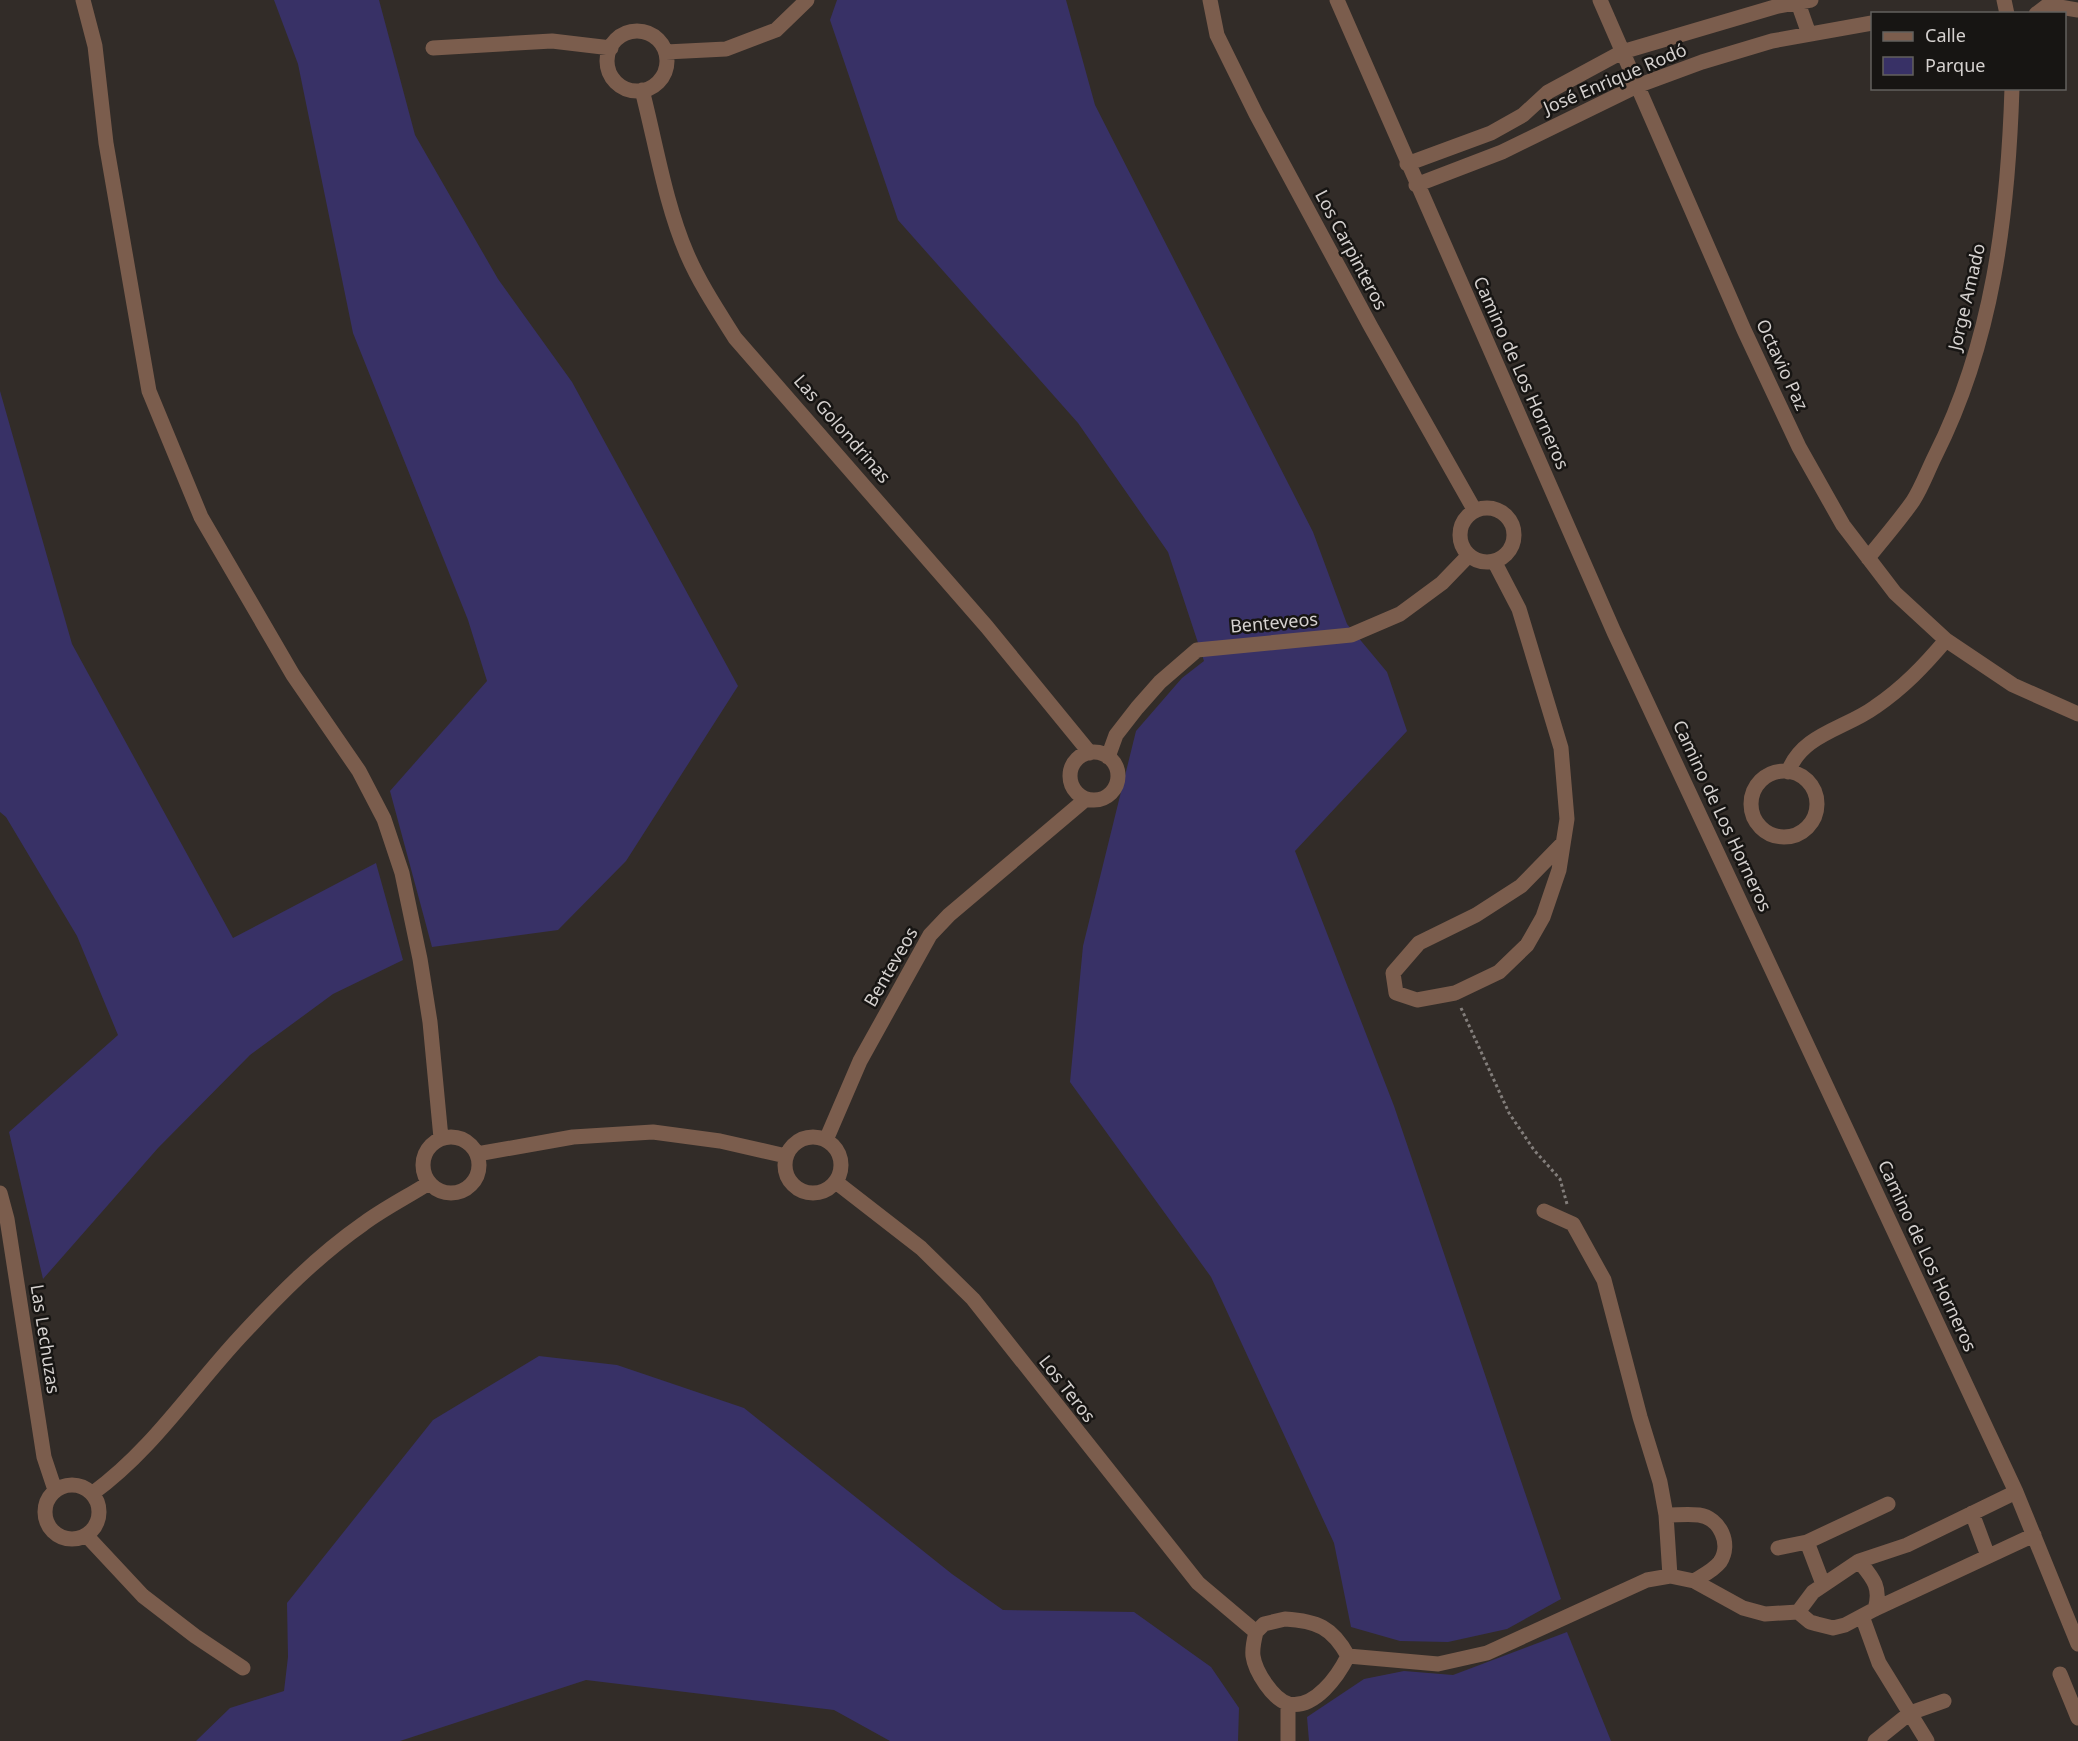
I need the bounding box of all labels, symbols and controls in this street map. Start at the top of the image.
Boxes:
legend [1871,12,2066,90]
text: Calle [1925,23,1966,47]
street label: José Enrique Rodó [1537,37,1690,120]
text: Parque [1925,53,1985,77]
street label: Los Carpinteros [1310,185,1394,314]
street label: Jorge Amado [1942,241,1990,355]
street label: Camino de Los Horneros [1469,272,1575,473]
street label: Octavio Paz [1751,315,1815,414]
street label: Las Golondrinas [789,369,897,488]
street label: Benteveos [1229,606,1319,638]
street label: Camino de Los Horneros [1668,716,1778,915]
street label: Benteveos [858,922,923,1011]
street label: Camino de Los Horneros [1873,1156,1983,1355]
street label: Las Lechuzas [25,1282,66,1395]
street label: Los Teros [1034,1350,1102,1427]

